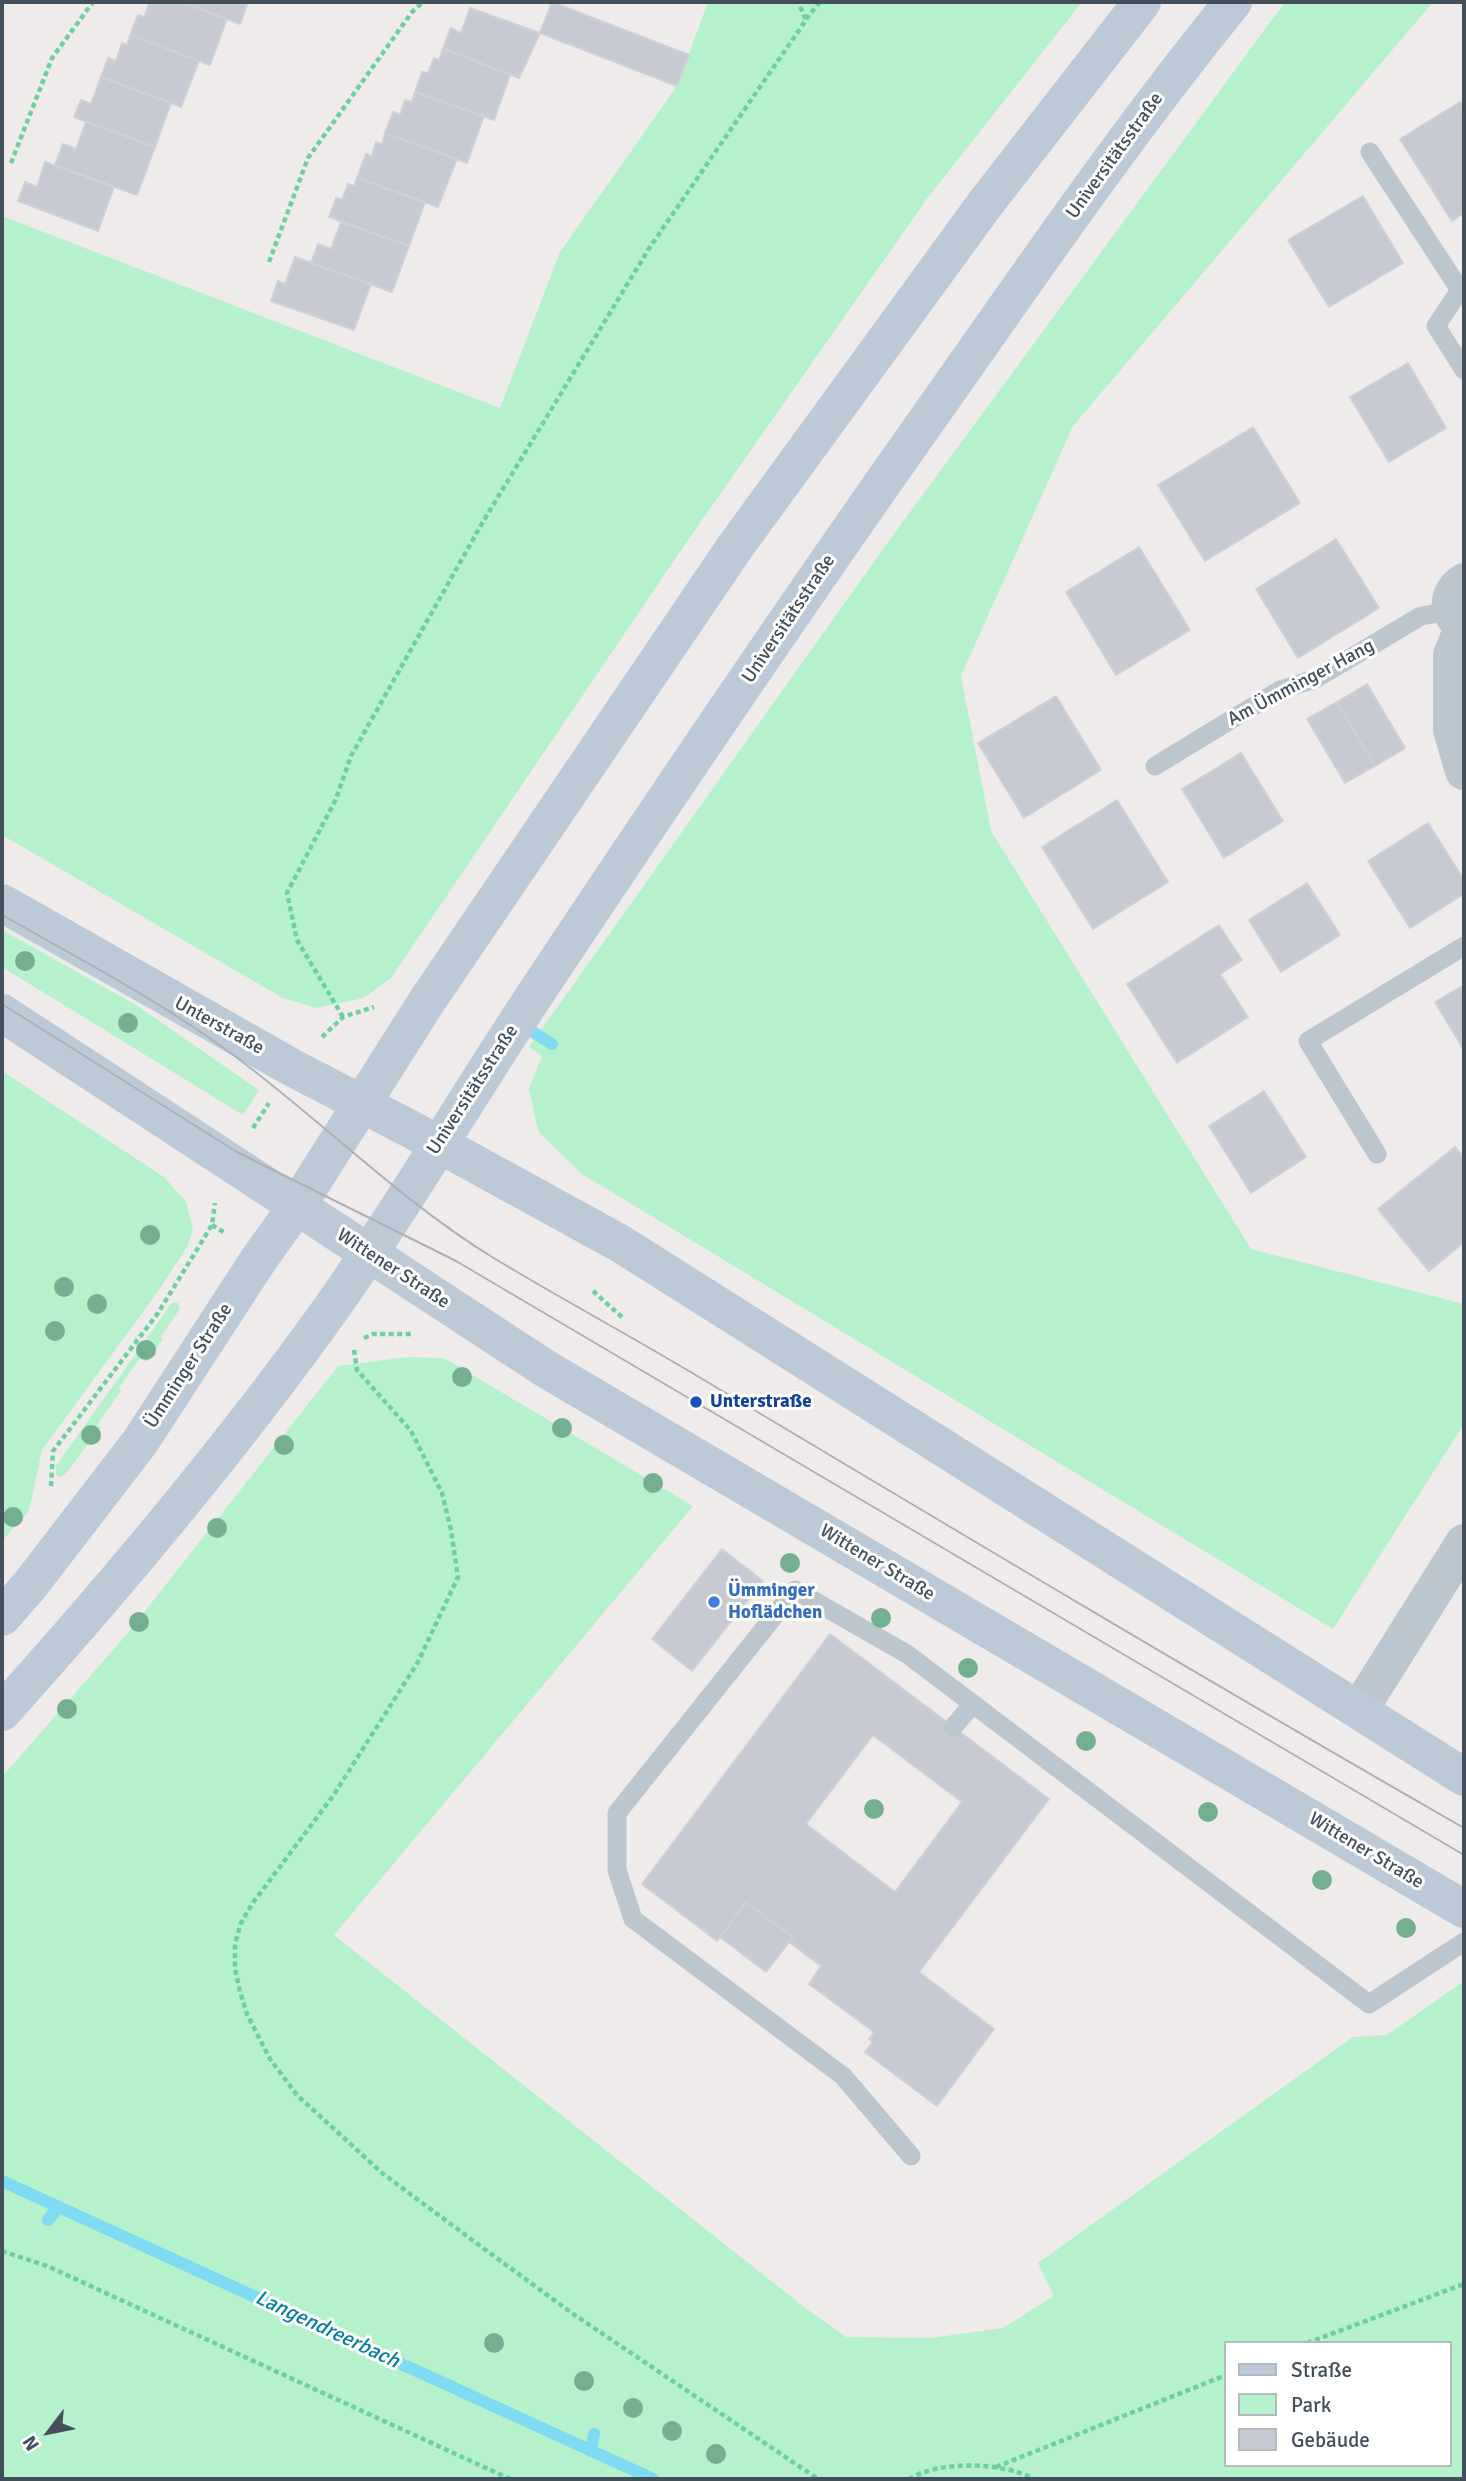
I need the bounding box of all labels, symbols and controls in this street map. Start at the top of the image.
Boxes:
street label: Universitätsstraße [1062,89,1168,223]
street label: Universitätsstraße [738,550,840,688]
street label: Am Ümminger Hang [1224,635,1378,731]
street label: Unterstraße [170,992,268,1060]
street label: Universitätsstraße [423,1021,523,1159]
street label: Wittener Straße [332,1224,454,1314]
street label: Ümminger Straße [140,1299,238,1433]
place label: Unterstraße [710,1391,812,1413]
marker: Unterstraße [688,1394,704,1410]
street label: Wittener Straße [815,1520,939,1606]
place label: Ümminger Hoflädchen [728,1580,822,1624]
marker: Ümminger Hoflädchen [706,1594,722,1610]
street label: Wittener Straße [1304,1808,1428,1894]
water label: Langendreerbach [251,2286,403,2374]
legend [1224,2341,1452,2467]
text: Straße [1291,2357,1352,2383]
text: Park [1291,2392,1331,2418]
north arrow [14,2397,84,2467]
text: Gebäude [1291,2427,1370,2453]
text: N [18,2431,45,2455]

